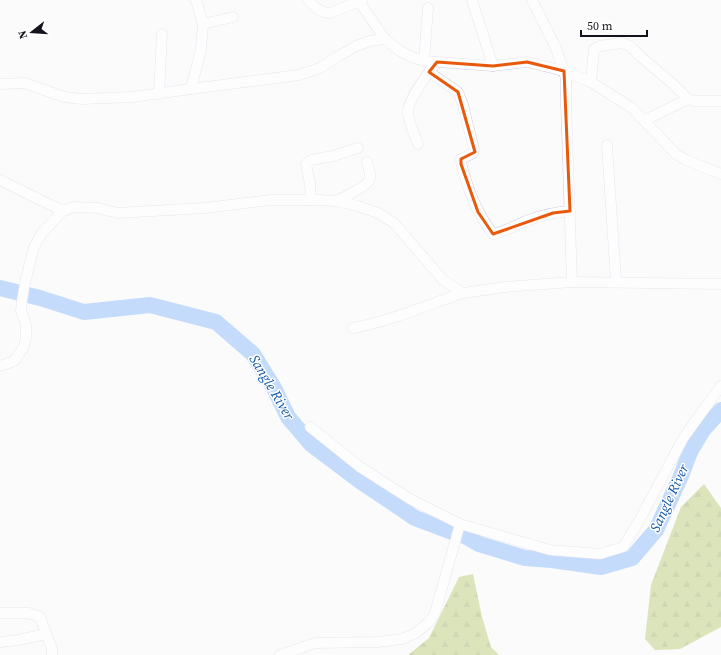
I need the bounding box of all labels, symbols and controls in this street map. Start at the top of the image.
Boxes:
north arrow [12,12,52,52]
scale bar [581,12,647,38]
text: 50 m [587,18,613,34]
text: N [15,29,31,41]
water label: Sangle River [245,351,299,424]
water label: Sangle River [645,460,694,535]

